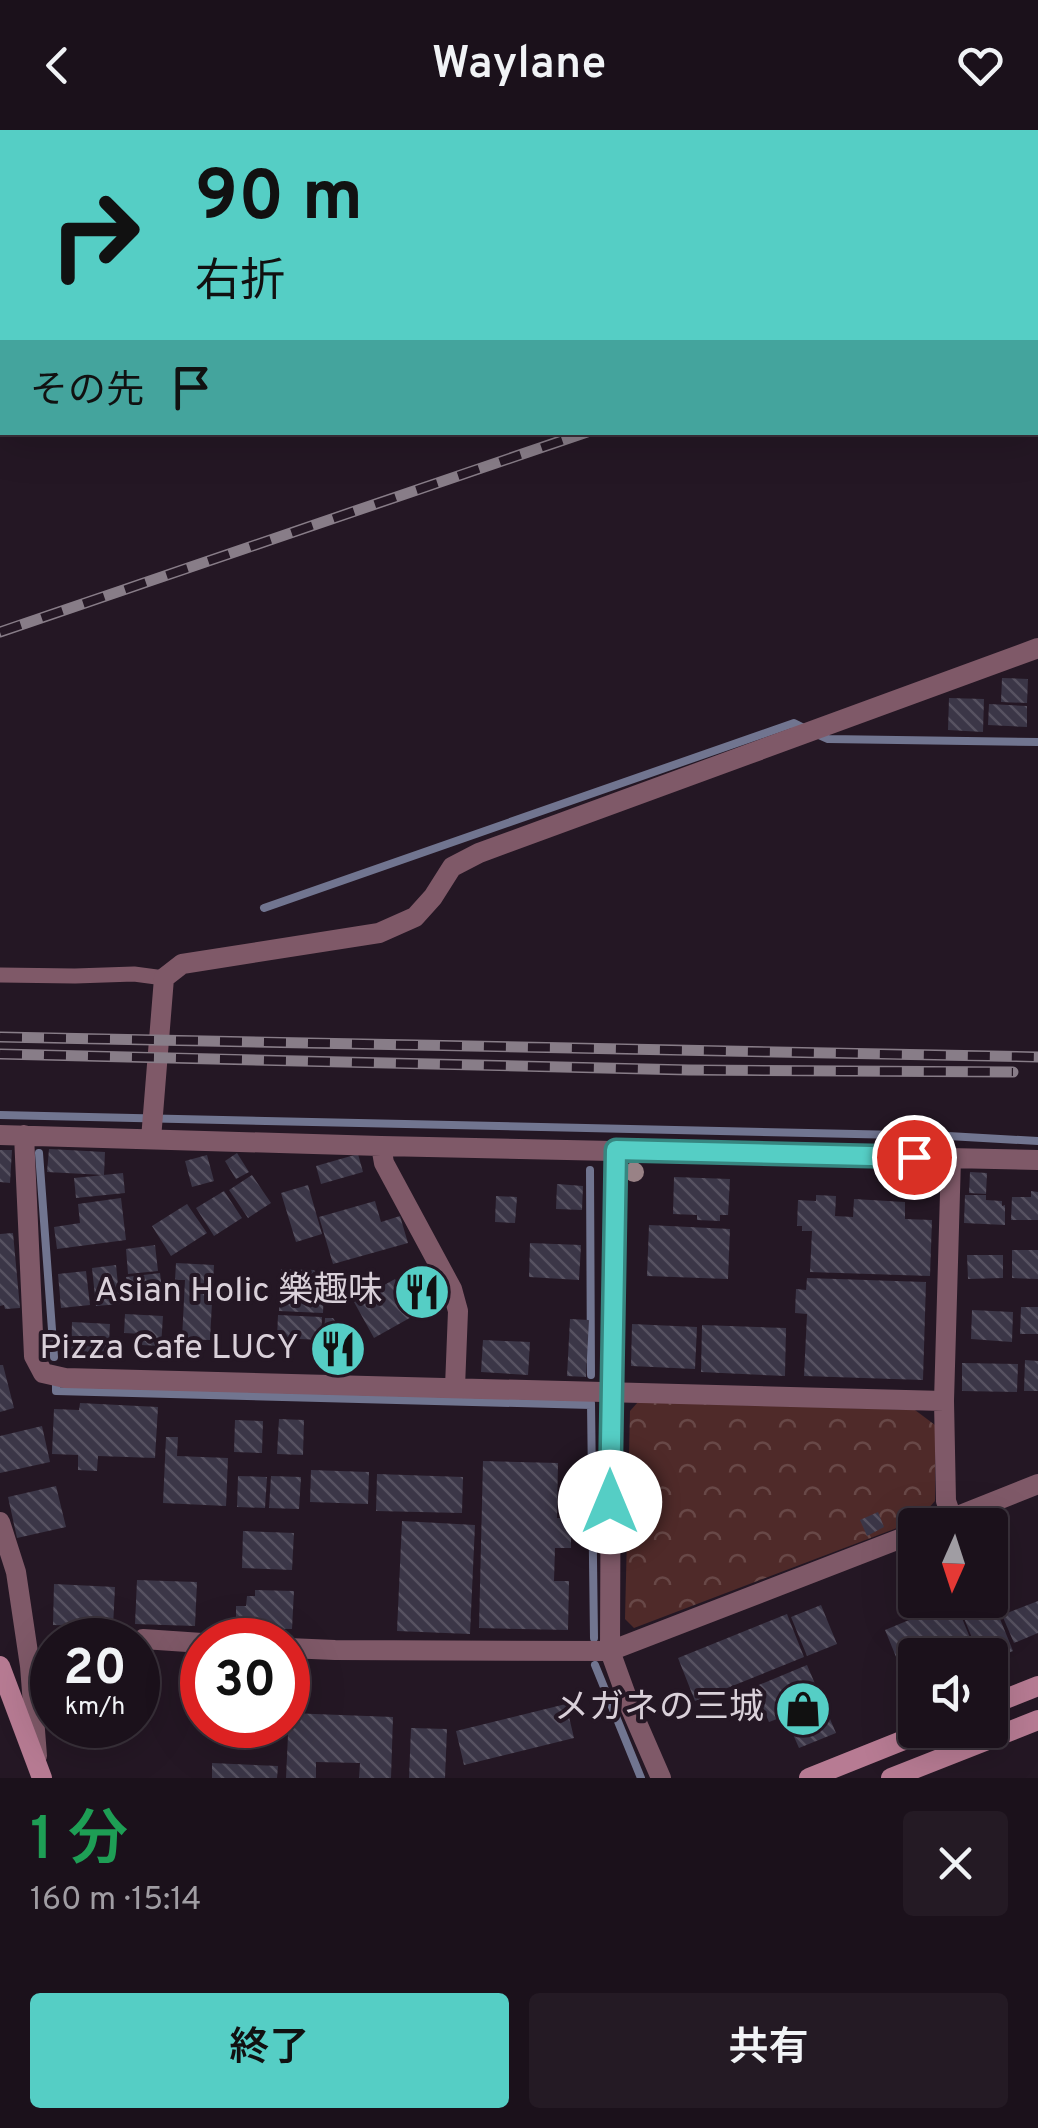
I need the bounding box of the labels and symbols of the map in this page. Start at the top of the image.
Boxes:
pin [872,1115,957,1200]
restaurant icon: Asian Holic 樂趣味 [392,1262,452,1322]
place label: Asian Holic 樂趣味 [94,1270,383,1314]
restaurant icon: Pizza Cafe LUCY [308,1319,368,1379]
place label: Pizza Cafe LUCY [39,1327,299,1371]
position arrow [558,1450,662,1554]
north arrow [898,1508,1008,1618]
speed limit sign: 30 [180,1618,310,1748]
shop icon: メガネの三城 [773,1679,833,1739]
place label: メガネの三城 [554,1687,764,1731]

